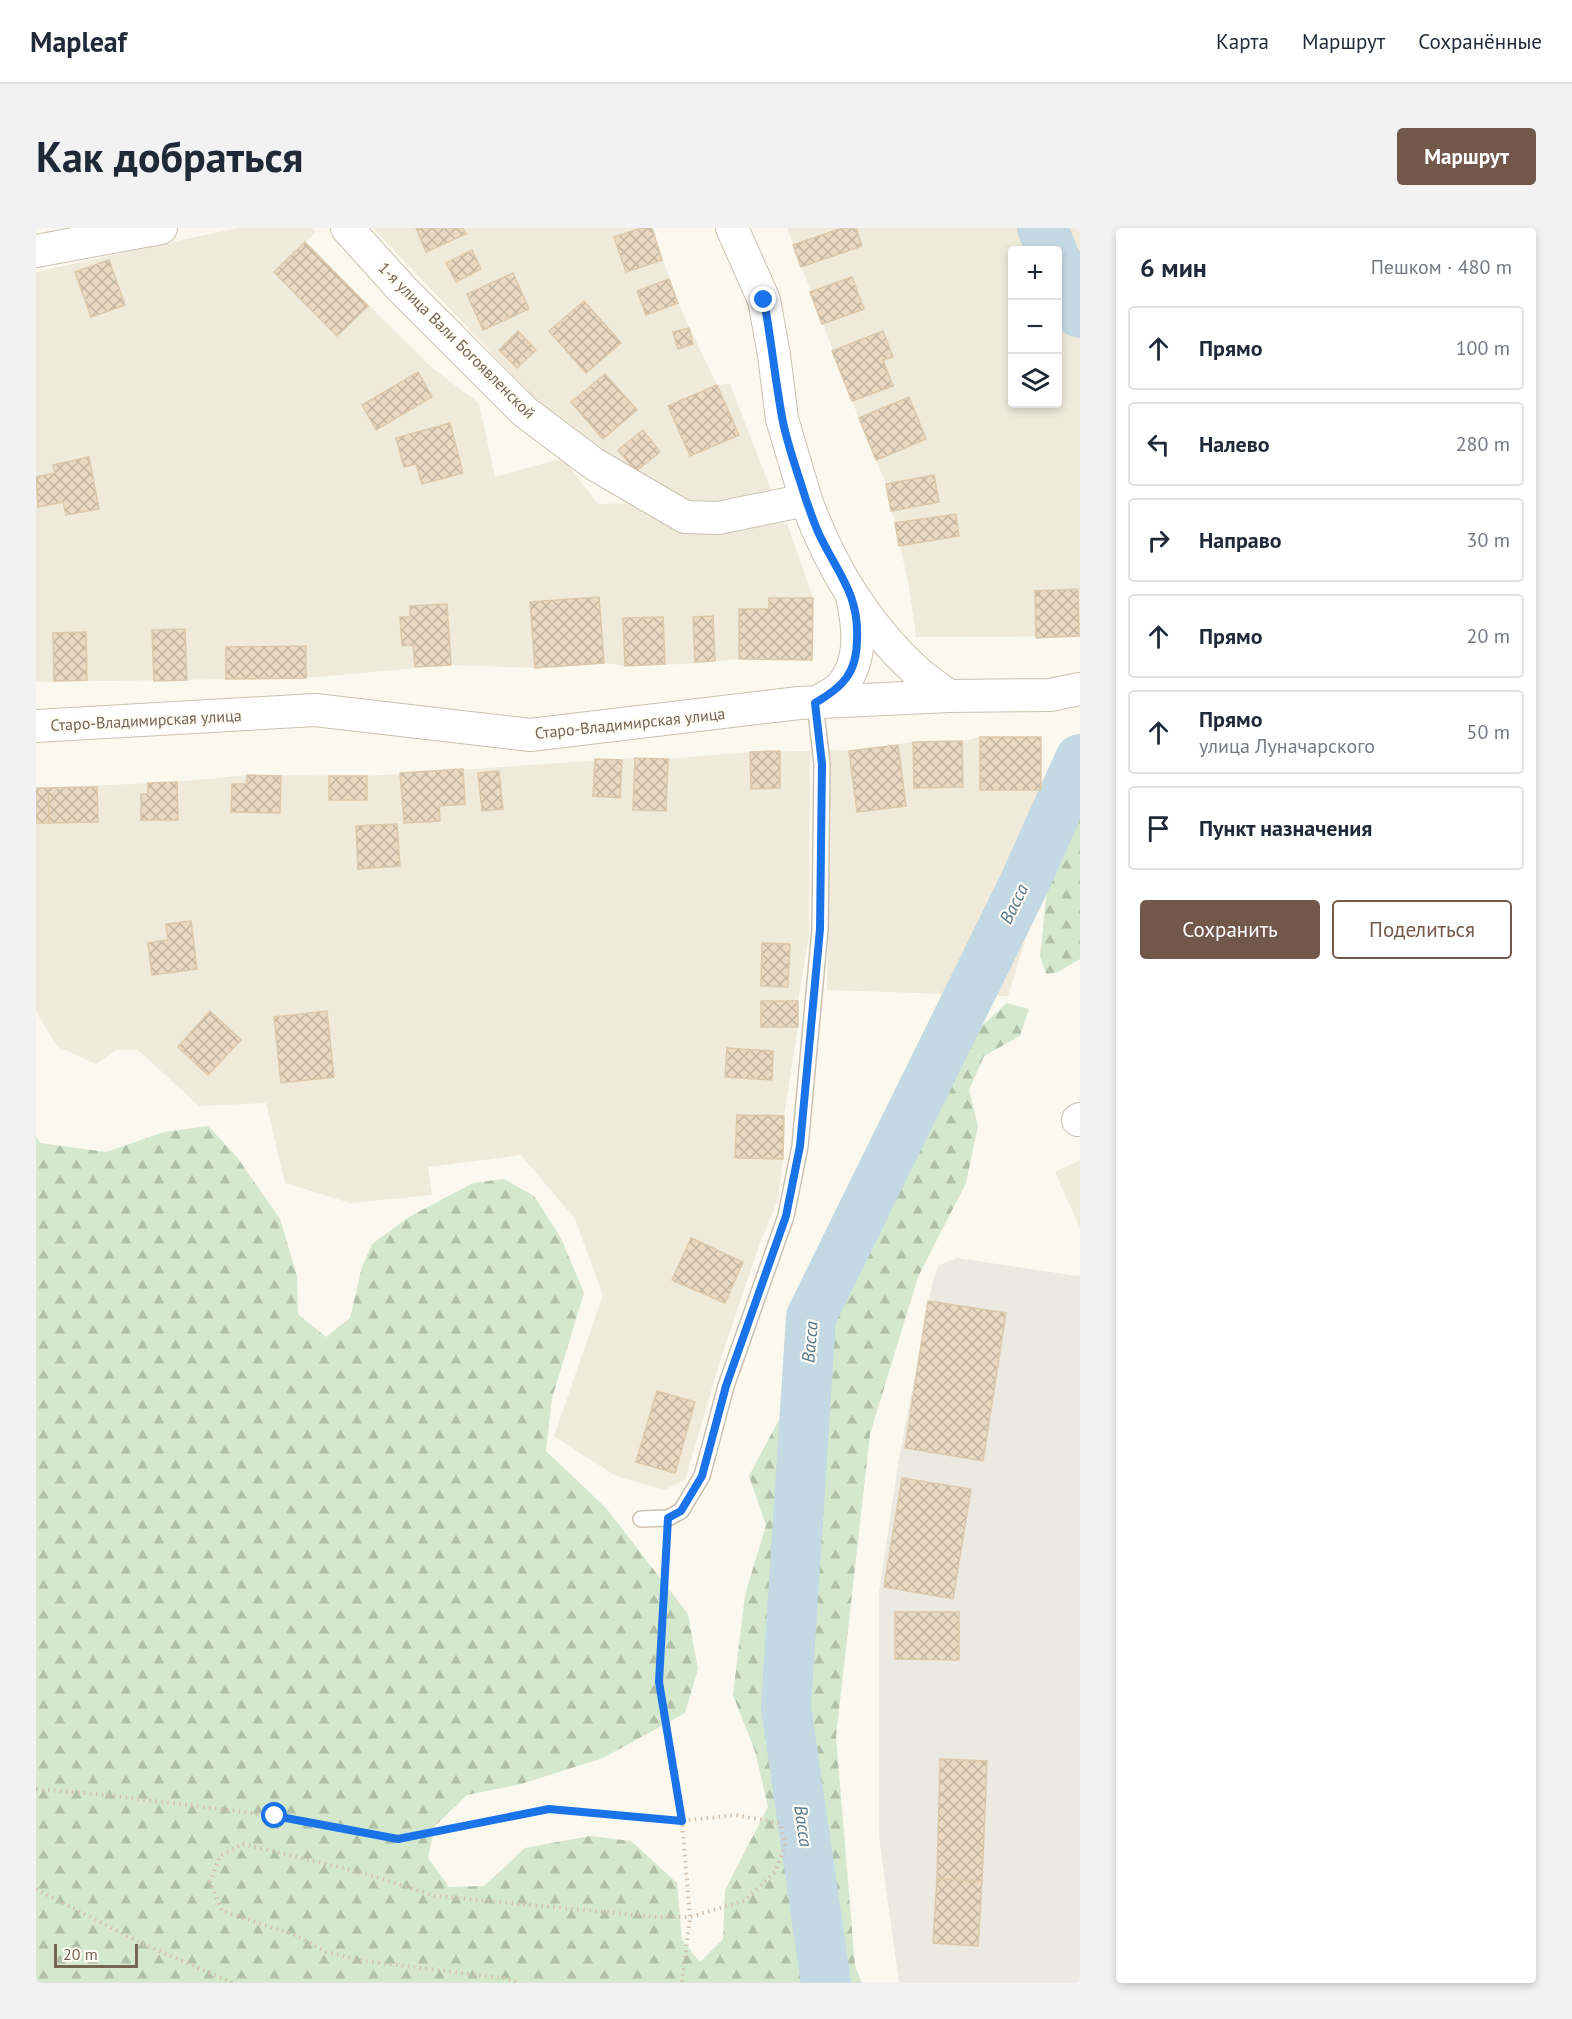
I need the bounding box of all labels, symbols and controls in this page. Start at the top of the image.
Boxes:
text: Mapleaf [30,23,127,60]
text: Карта [1216,28,1269,55]
text: Маршрут [1302,28,1385,55]
text: Сохранённые [1418,28,1542,55]
button: Маршрут [1397,128,1536,185]
text: Как добраться [36,129,303,184]
map controls [1008,246,1062,408]
button: + [1008,246,1062,300]
text: 6 мин [1140,251,1207,284]
text: Пешком · 480 m [1371,254,1512,280]
street label: 1-я улица Вали Богоявленской [374,257,540,423]
route end [750,286,776,312]
button: − [1008,300,1062,354]
icon: ahead [1142,332,1175,365]
text: Прямо [1199,334,1262,362]
text: 100 m [1456,335,1510,361]
button: layers [1008,354,1062,408]
icon: left [1142,428,1175,461]
text: Налево [1199,430,1270,458]
text: 280 m [1456,431,1510,457]
icon: right [1142,524,1175,557]
text: Направо [1199,526,1282,554]
text: 30 m [1467,527,1510,553]
icon: ahead [1142,620,1175,653]
text: Прямо [1199,622,1262,650]
text: 20 m [1467,623,1510,649]
street label: Старо-Владимирская улица [534,703,726,743]
street label: Старо-Владимирская улица [50,705,242,735]
text: Прямо [1199,705,1262,733]
icon: ahead [1142,716,1175,749]
text: 50 m [1467,719,1510,745]
text: улица Луначарского [1199,733,1375,759]
icon: arrive [1142,812,1175,845]
text: Пункт назначения [1199,814,1372,842]
water label: Васса [994,880,1033,928]
button: Сохранить [1140,900,1320,959]
button: Поделиться [1332,900,1512,959]
water label: Васса [796,1320,823,1364]
route start [261,1802,287,1828]
water label: Васса [789,1804,818,1848]
scale bar [54,1941,138,1968]
text: 20 m [63,1944,98,1964]

